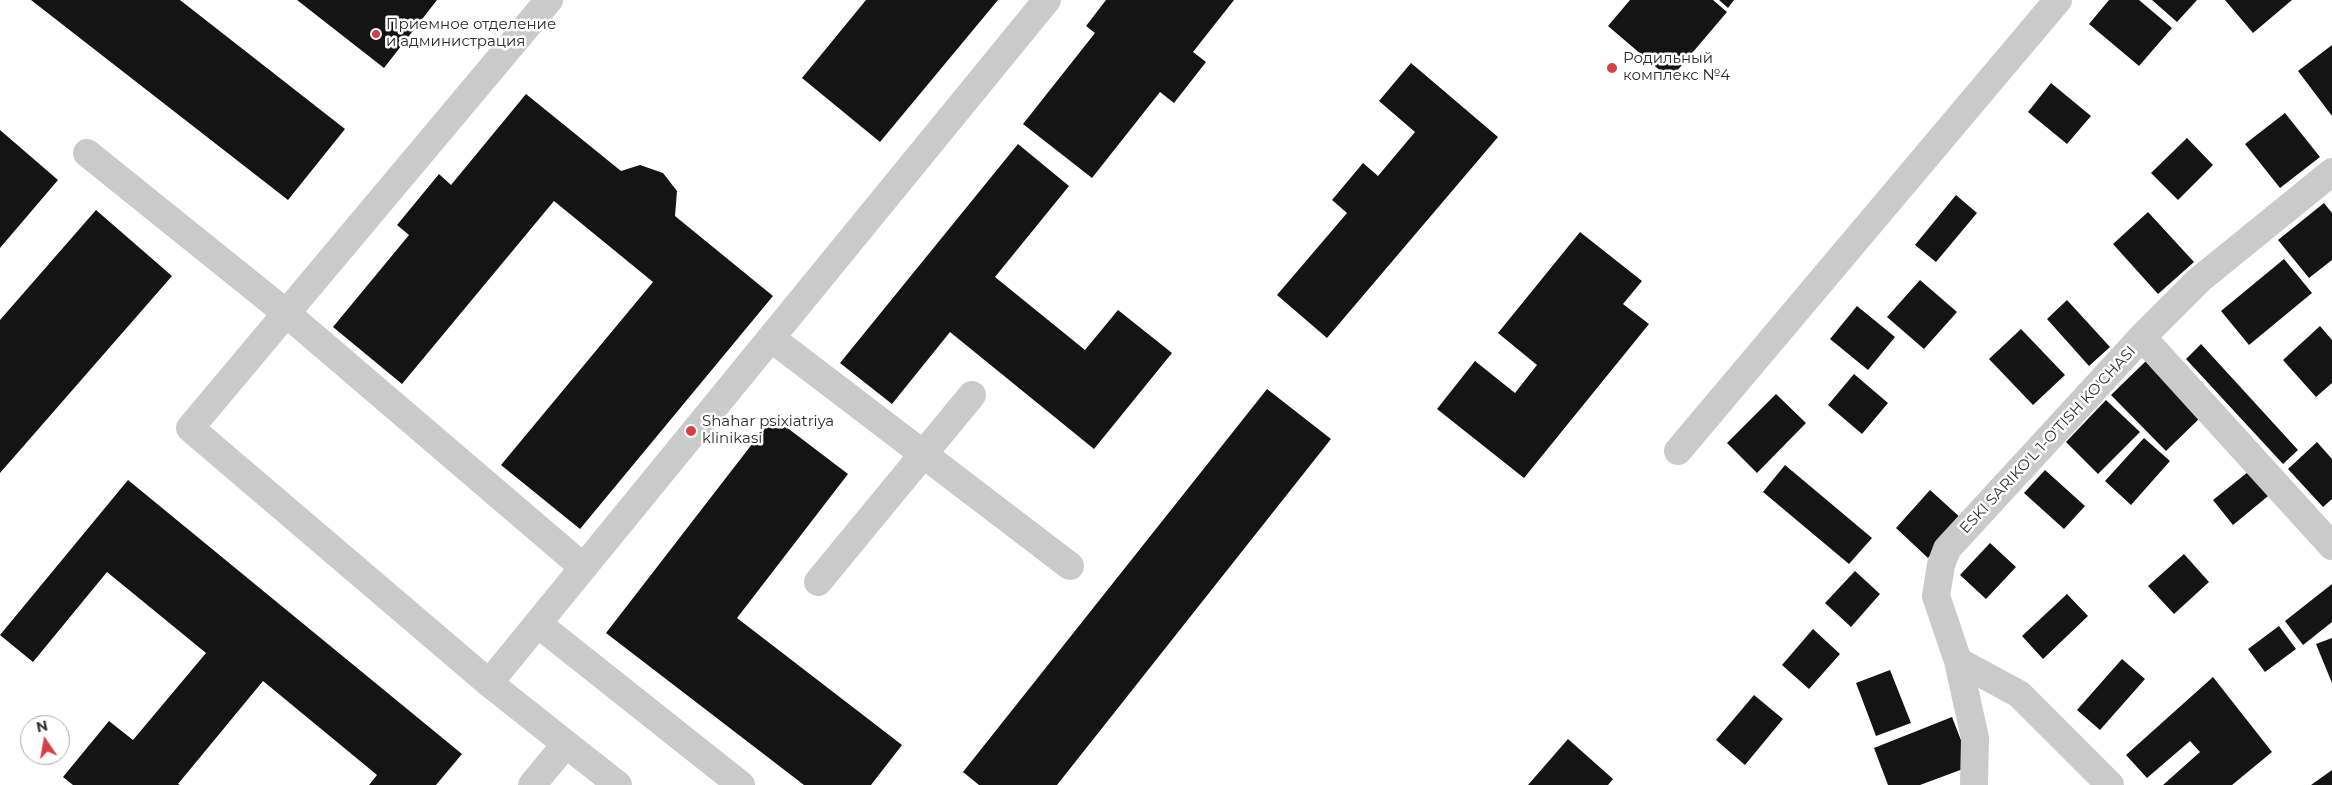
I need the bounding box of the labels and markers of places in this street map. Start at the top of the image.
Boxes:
place label: Приемное отделение и администрация [386,16,556,51]
marker: Приемное отделение и администрация [370,28,382,40]
place label: Родильный комплекс №4 [1623,50,1730,85]
marker: Родильный комплекс №4 [1605,61,1619,75]
place label: Shahar psixiatriya klinikasi [702,413,834,448]
marker: Shahar psixiatriya klinikasi [684,424,698,438]

